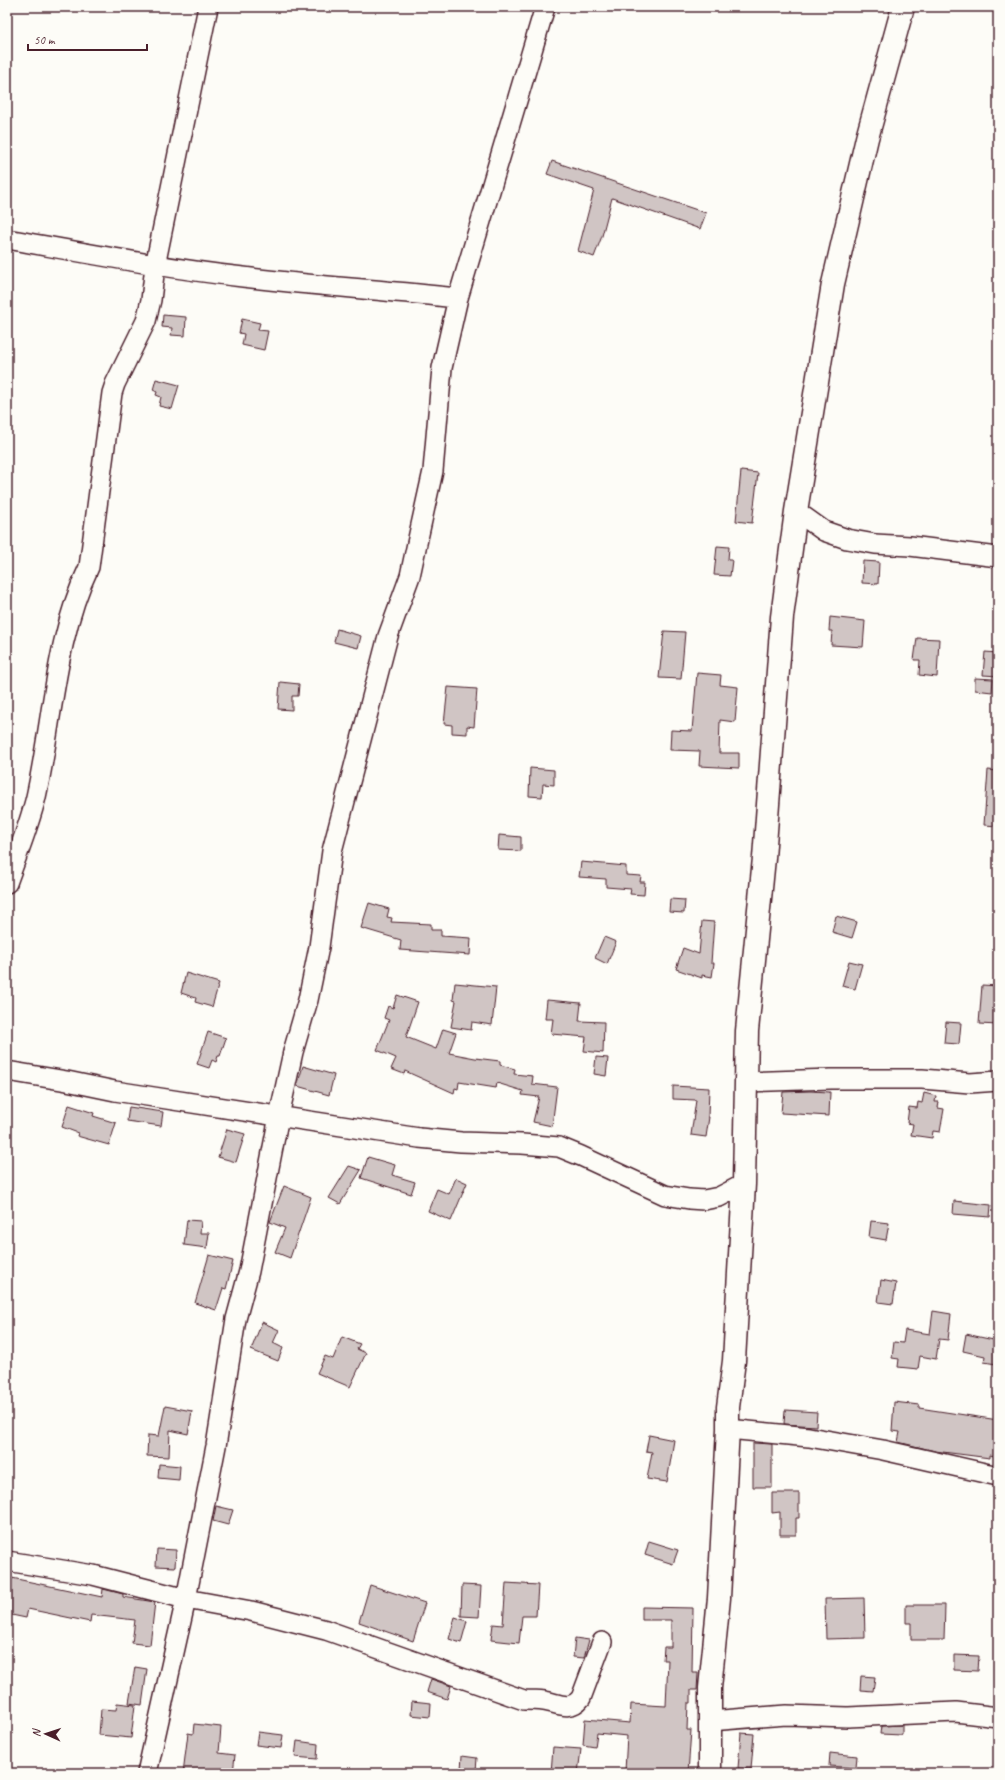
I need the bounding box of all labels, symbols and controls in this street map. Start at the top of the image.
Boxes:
scale bar [28,26,147,52]
text: 50 m [34,32,56,48]
north arrow [26,1714,66,1754]
text: N [29,1728,43,1737]

